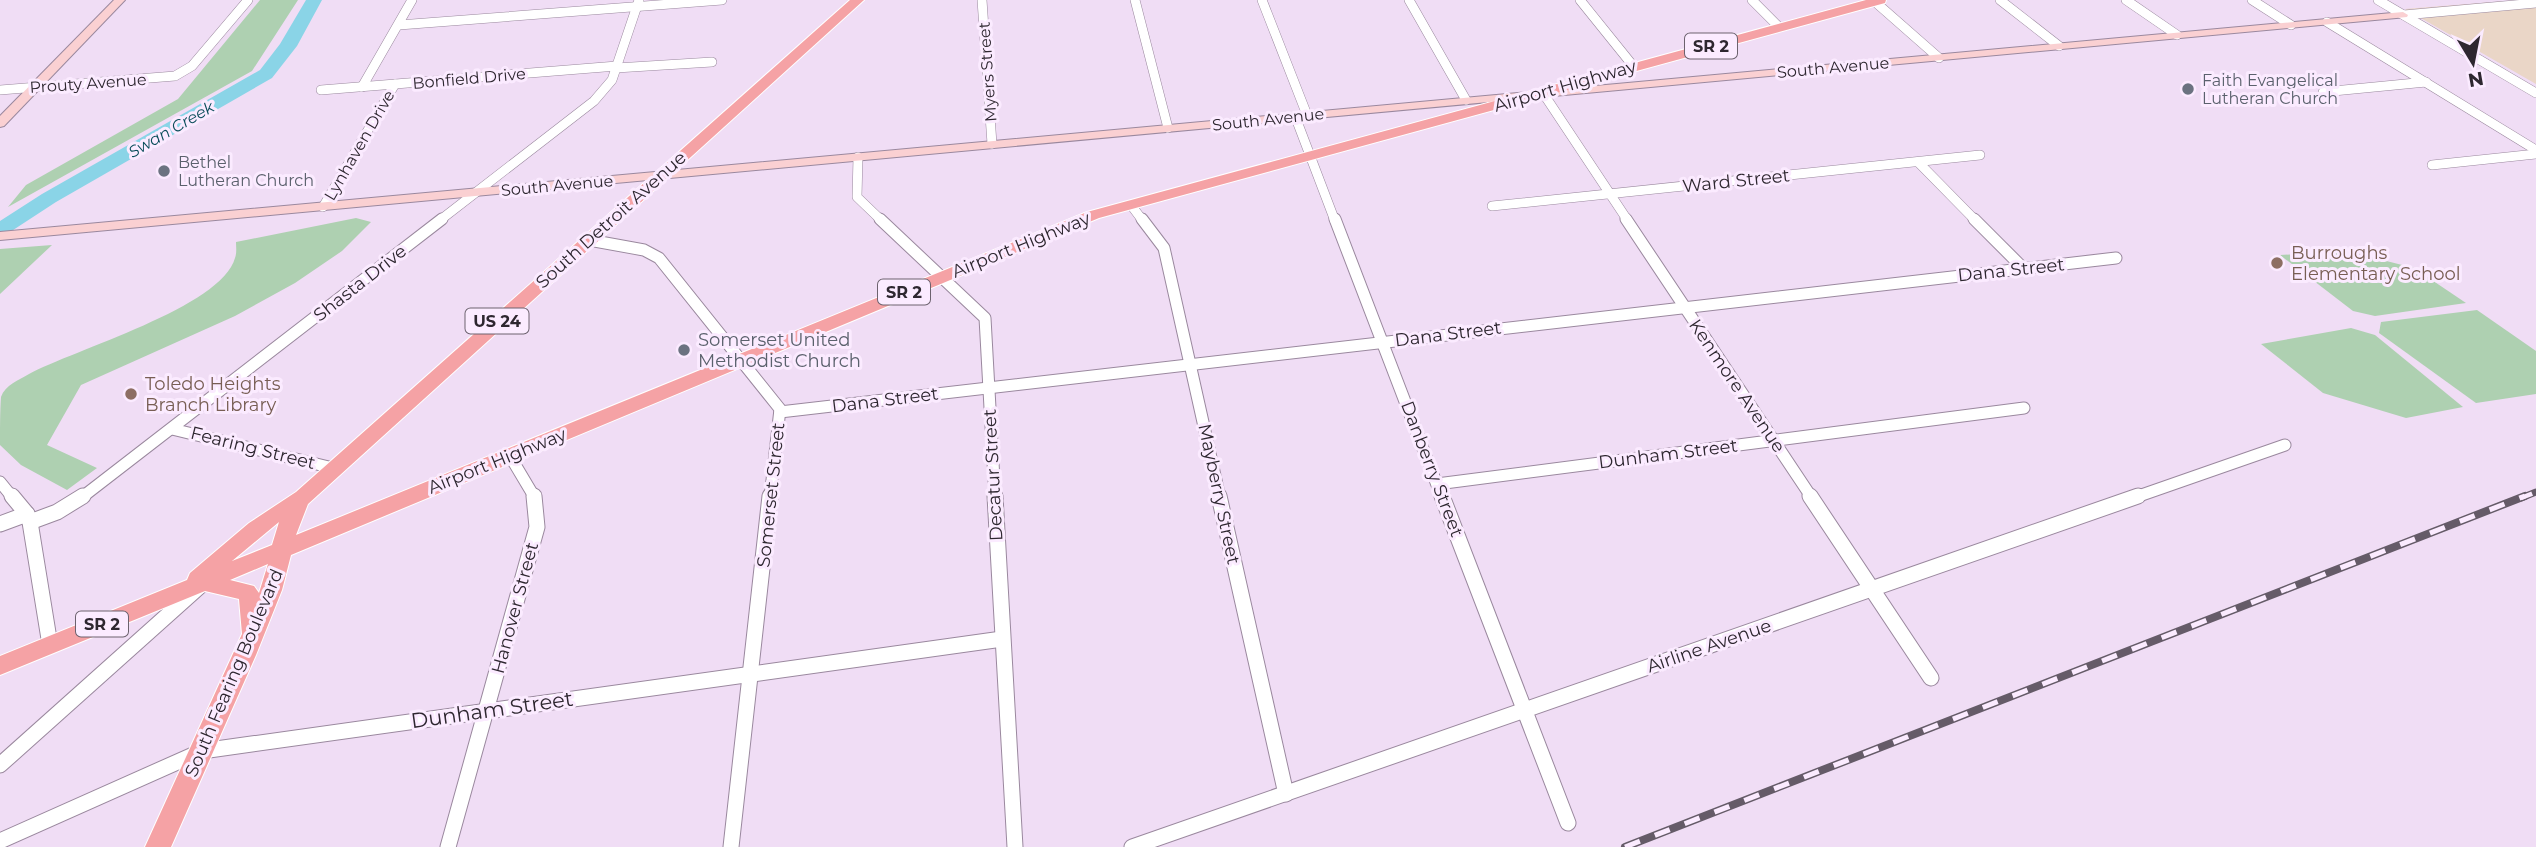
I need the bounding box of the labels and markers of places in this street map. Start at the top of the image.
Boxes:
place label: Faith Evangelical Lutheran Church [2202,71,2338,108]
marker: Faith Evangelical Lutheran Church [2180,81,2196,97]
place label: Bethel Lutheran Church [178,153,314,190]
marker: Bethel Lutheran Church [156,163,172,179]
place label: Burroughs Elementary School [2291,242,2461,285]
marker: Burroughs Elementary School [2269,255,2285,271]
place label: Somerset United Methodist Church [698,329,861,372]
marker: Somerset United Methodist Church [676,342,692,358]
place label: Toledo Heights Branch Library [145,373,281,416]
marker: Toledo Heights Branch Library [123,386,139,402]

